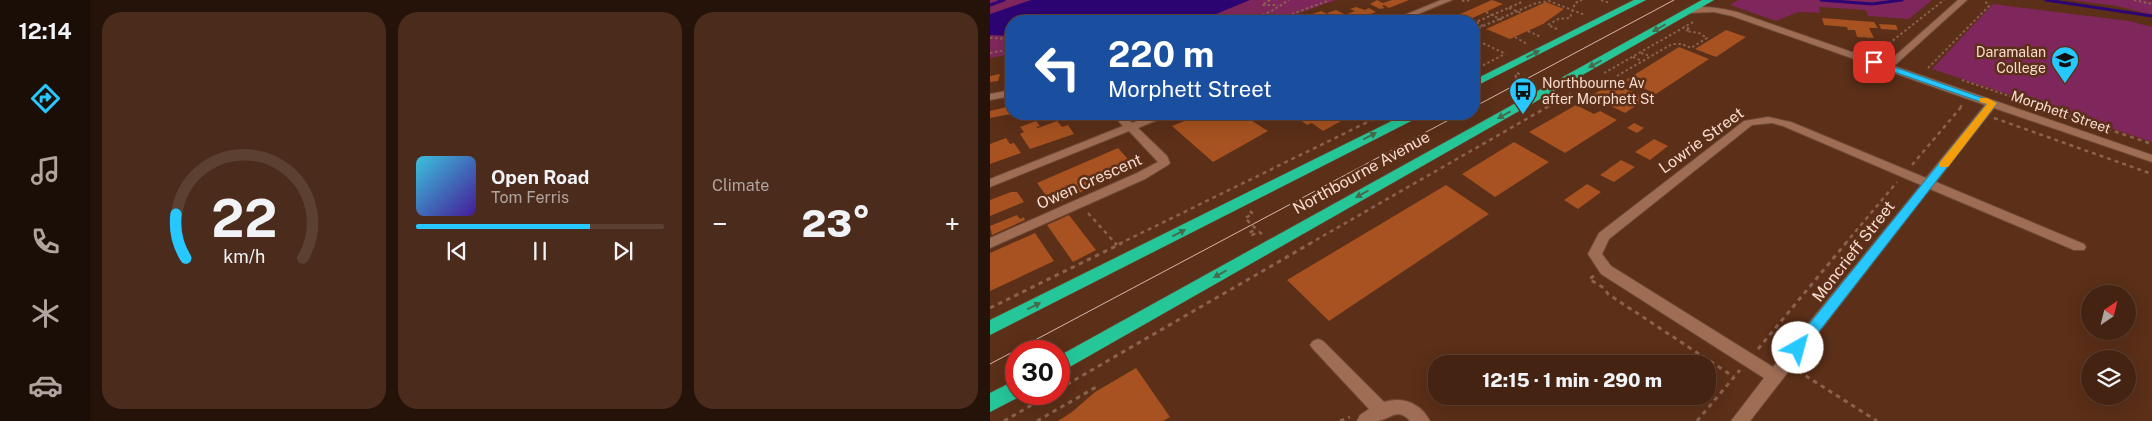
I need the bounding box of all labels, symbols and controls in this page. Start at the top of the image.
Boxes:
text: 12:14 [18,18,72,44]
one-way arrow [1651,24,1666,32]
text: 220 m [1108,34,1214,75]
icon: left [1025,35,1090,100]
pin [1853,41,1895,83]
place label: Daramalan College [1976,44,2046,76]
school or university icon: Daramalan College [2050,45,2080,84]
icon: arrive [1860,48,1888,76]
one-way arrow [1526,50,1540,58]
one-way arrow [1587,60,1602,68]
place label: Northbourne Av after Morphett St [1542,75,1655,107]
text: Morphett Street [1108,76,1272,102]
bus stop icon: Northbourne Av after Morphett St [1508,76,1538,115]
icon: directions [28,81,63,116]
street label: Morphett Street [2009,87,2113,137]
street label: Lowrie Street [1655,103,1747,178]
one-way arrow [1496,111,1511,119]
street label: Northbourne Avenue [1289,127,1433,218]
one-way arrow [1363,132,1378,140]
street label: Owen Crescent [1034,150,1145,213]
icon: music [28,153,63,188]
text: Open Road [491,166,589,188]
text: Climate [712,176,769,195]
text: 22 [211,188,277,249]
text: Tom Ferris [491,188,569,207]
one-way arrow [1355,190,1369,199]
street label: Moncrieff Street [1808,197,1899,306]
text: 23° [802,201,870,246]
text: − [712,207,728,240]
text: + [944,207,960,240]
icon: phone [28,224,63,259]
one-way arrow [1171,229,1186,237]
icon: previous [443,237,471,265]
icon: pause [526,237,554,265]
icon: next [609,237,637,265]
text: km/h [223,246,265,267]
one-way arrow [1213,270,1228,278]
north arrow [2081,285,2136,340]
map controls [2081,285,2136,405]
icon: climate [28,296,63,331]
one-way arrow [1026,302,1041,310]
position arrow [1771,321,1823,373]
speed limit sign: 30 [1005,340,1070,405]
button: layers [2081,350,2136,405]
icon: car [28,368,63,403]
text: 12:15 · 1 min · 290 m [1482,369,1662,391]

